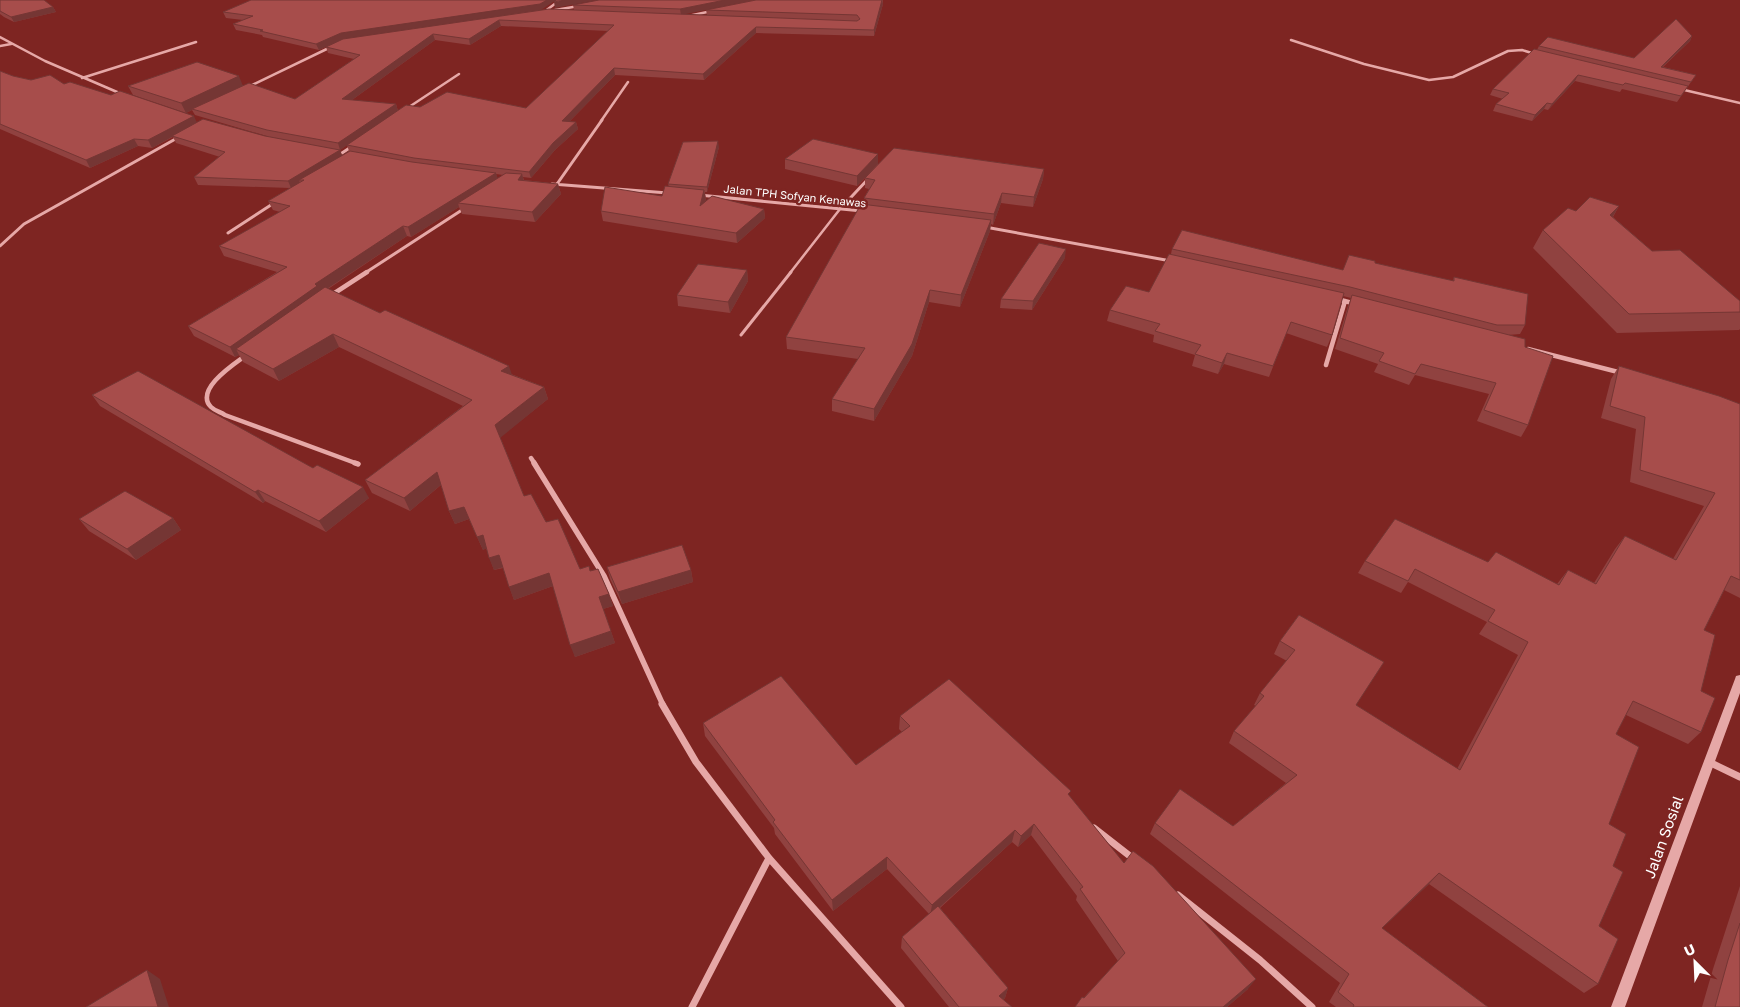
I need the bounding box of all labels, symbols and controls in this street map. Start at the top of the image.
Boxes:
street label: Jalan TPH Sofyan Kenawas [723,182,867,209]
street label: Jalan Sosial [1640,793,1686,881]
north arrow [1670,937,1720,987]
text: U [1681,940,1698,960]

